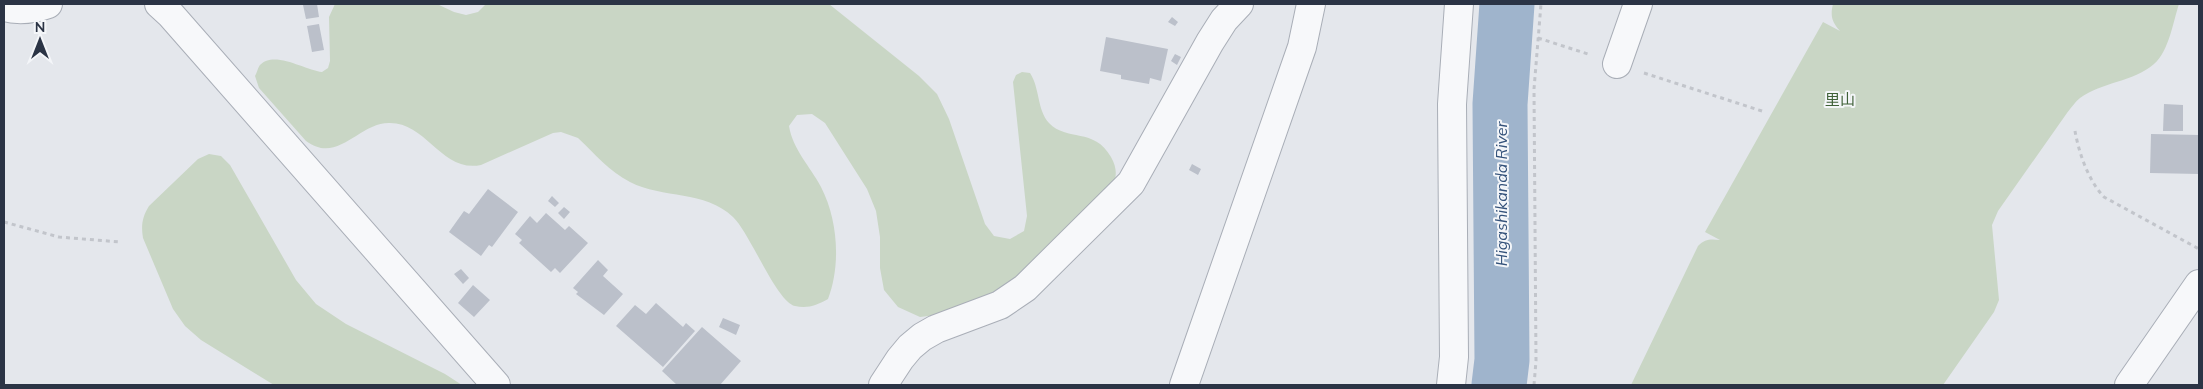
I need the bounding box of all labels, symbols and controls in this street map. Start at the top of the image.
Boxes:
north arrow [15,15,65,65]
text: N [35,18,45,36]
park label: 里山 [1825,90,1855,109]
water label: Higashikanda River [1491,120,1511,266]

